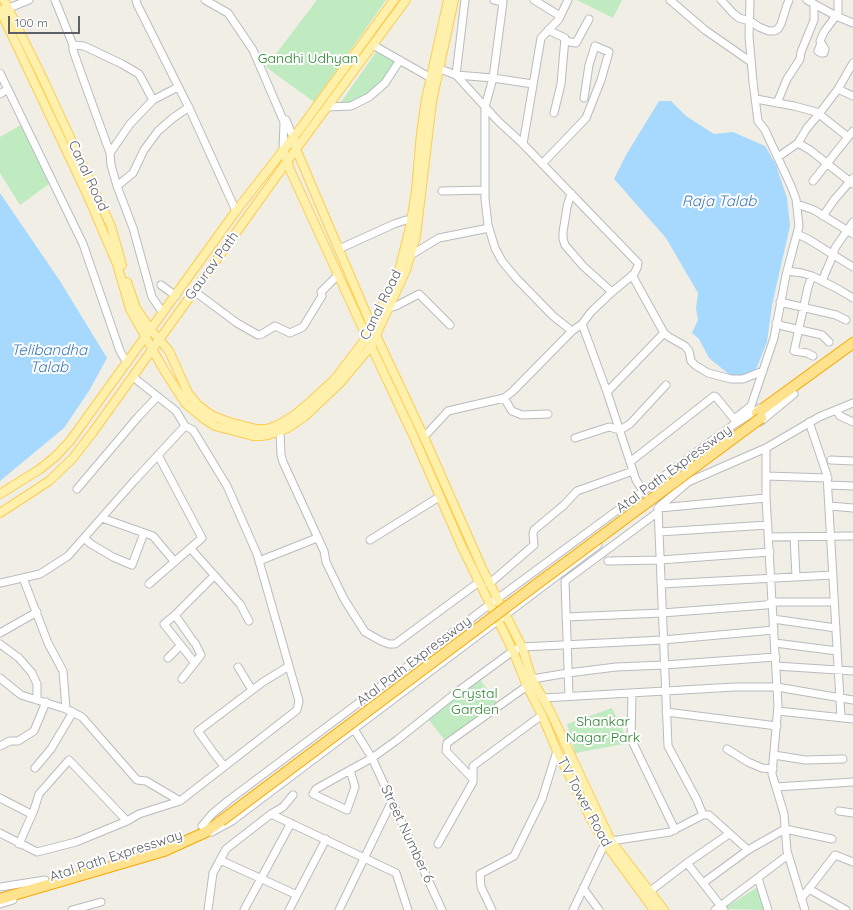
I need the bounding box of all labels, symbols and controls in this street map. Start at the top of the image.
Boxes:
scale bar [10,8,82,34]
text: 100 m [15,15,48,30]
park label: Gandhi Udhyan [258,51,358,67]
street label: Canal Road [64,138,112,214]
water label: Raja Talab [682,192,756,210]
street label: Gaurav Path [182,229,242,303]
street label: Canal Road [357,267,405,343]
water label: Telibandha Talab [11,341,87,376]
street label: Atal Path Expressway [613,421,735,517]
street label: Atal Path Expressway [353,612,475,710]
park label: Crystal Garden [451,686,499,718]
park label: Shankar Nagar Park [566,714,640,746]
street label: TV Tower Road [553,754,615,850]
street label: Street Number 6 [377,782,437,886]
street label: Atal Path Expressway [47,827,185,885]

